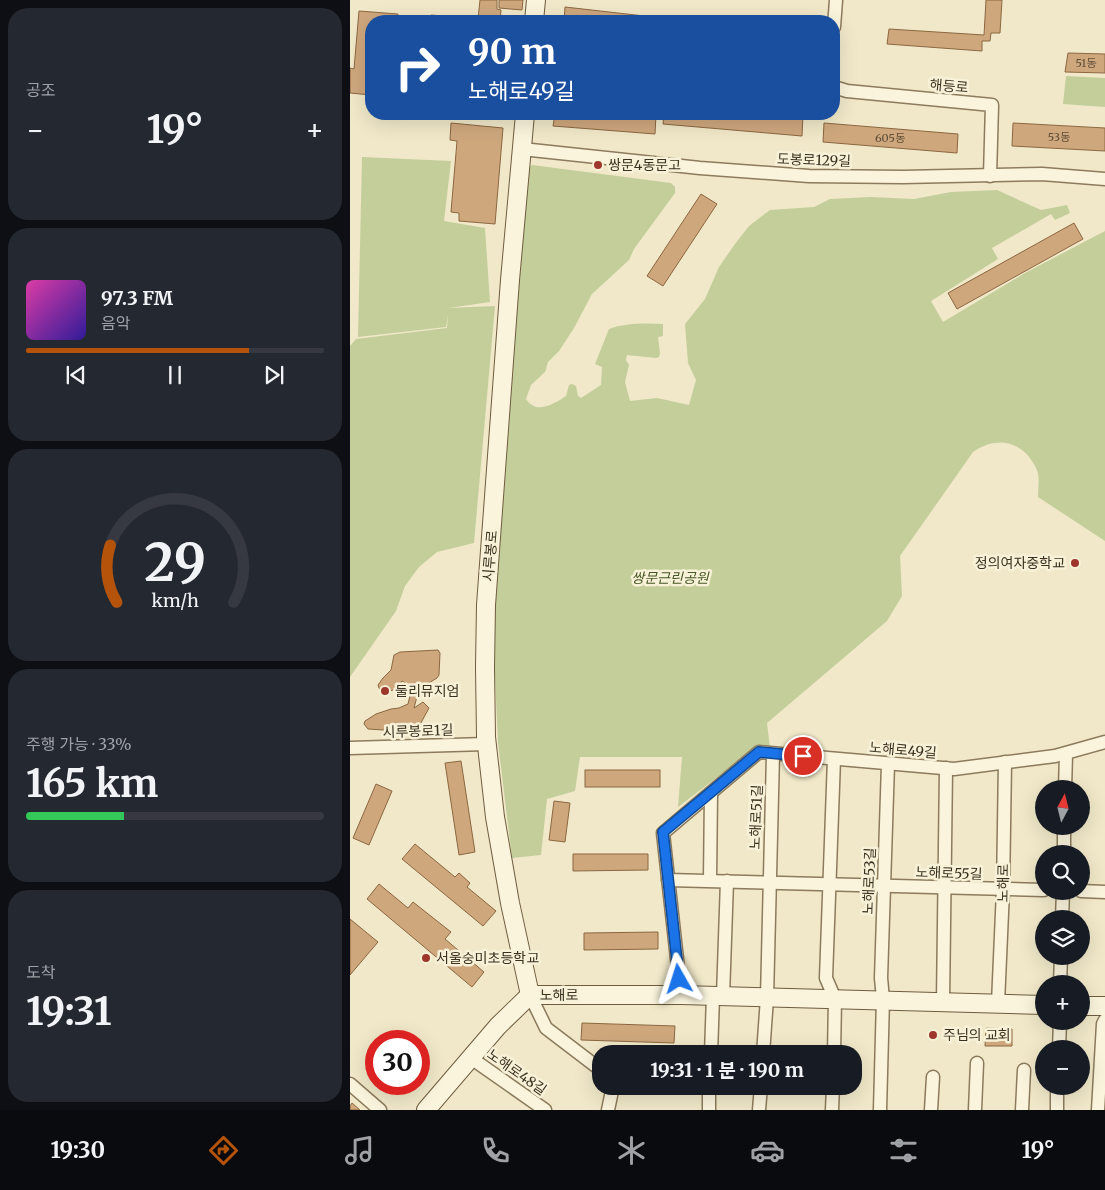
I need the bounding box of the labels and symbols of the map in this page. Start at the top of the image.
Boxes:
house number: 51동 [1076,56,1096,70]
street label: 해등로 [929,75,969,97]
house number: 53동 [1048,130,1070,144]
house number: 605동 [875,131,905,145]
street label: 도봉로129길 [777,150,851,170]
place label: 쌍문4동문고 [608,156,681,174]
marker: 쌍문4동문고 [592,159,604,171]
street label: 시루봉로 [479,529,501,582]
place label: 정의여자중학교 [975,554,1065,572]
marker: 정의여자중학교 [1069,557,1081,569]
park label: 쌍문근린공원 [631,569,710,587]
place label: 둘리뮤지엄 [395,682,459,700]
marker: 둘리뮤지엄 [379,685,391,697]
street label: 시루봉로1길 [382,721,454,741]
pin [782,735,824,777]
street label: 노해로49길 [868,738,938,762]
north arrow [1035,780,1090,835]
street label: 노해로51길 [746,784,766,850]
street label: 노해로53길 [859,847,879,915]
street label: 노해로55길 [915,863,983,883]
street label: 노해로 [994,863,1012,902]
place label: 서울숭미초등학교 [436,949,539,967]
marker: 서울숭미초등학교 [420,952,432,964]
position arrow [652,952,704,1004]
street label: 노해로 [540,986,578,1004]
place label: 주님의 교회 [943,1026,1011,1044]
marker: 주님의 교회 [927,1029,939,1041]
speed limit sign: 30 [365,1030,430,1095]
street label: 노해로48길 [484,1045,550,1099]

